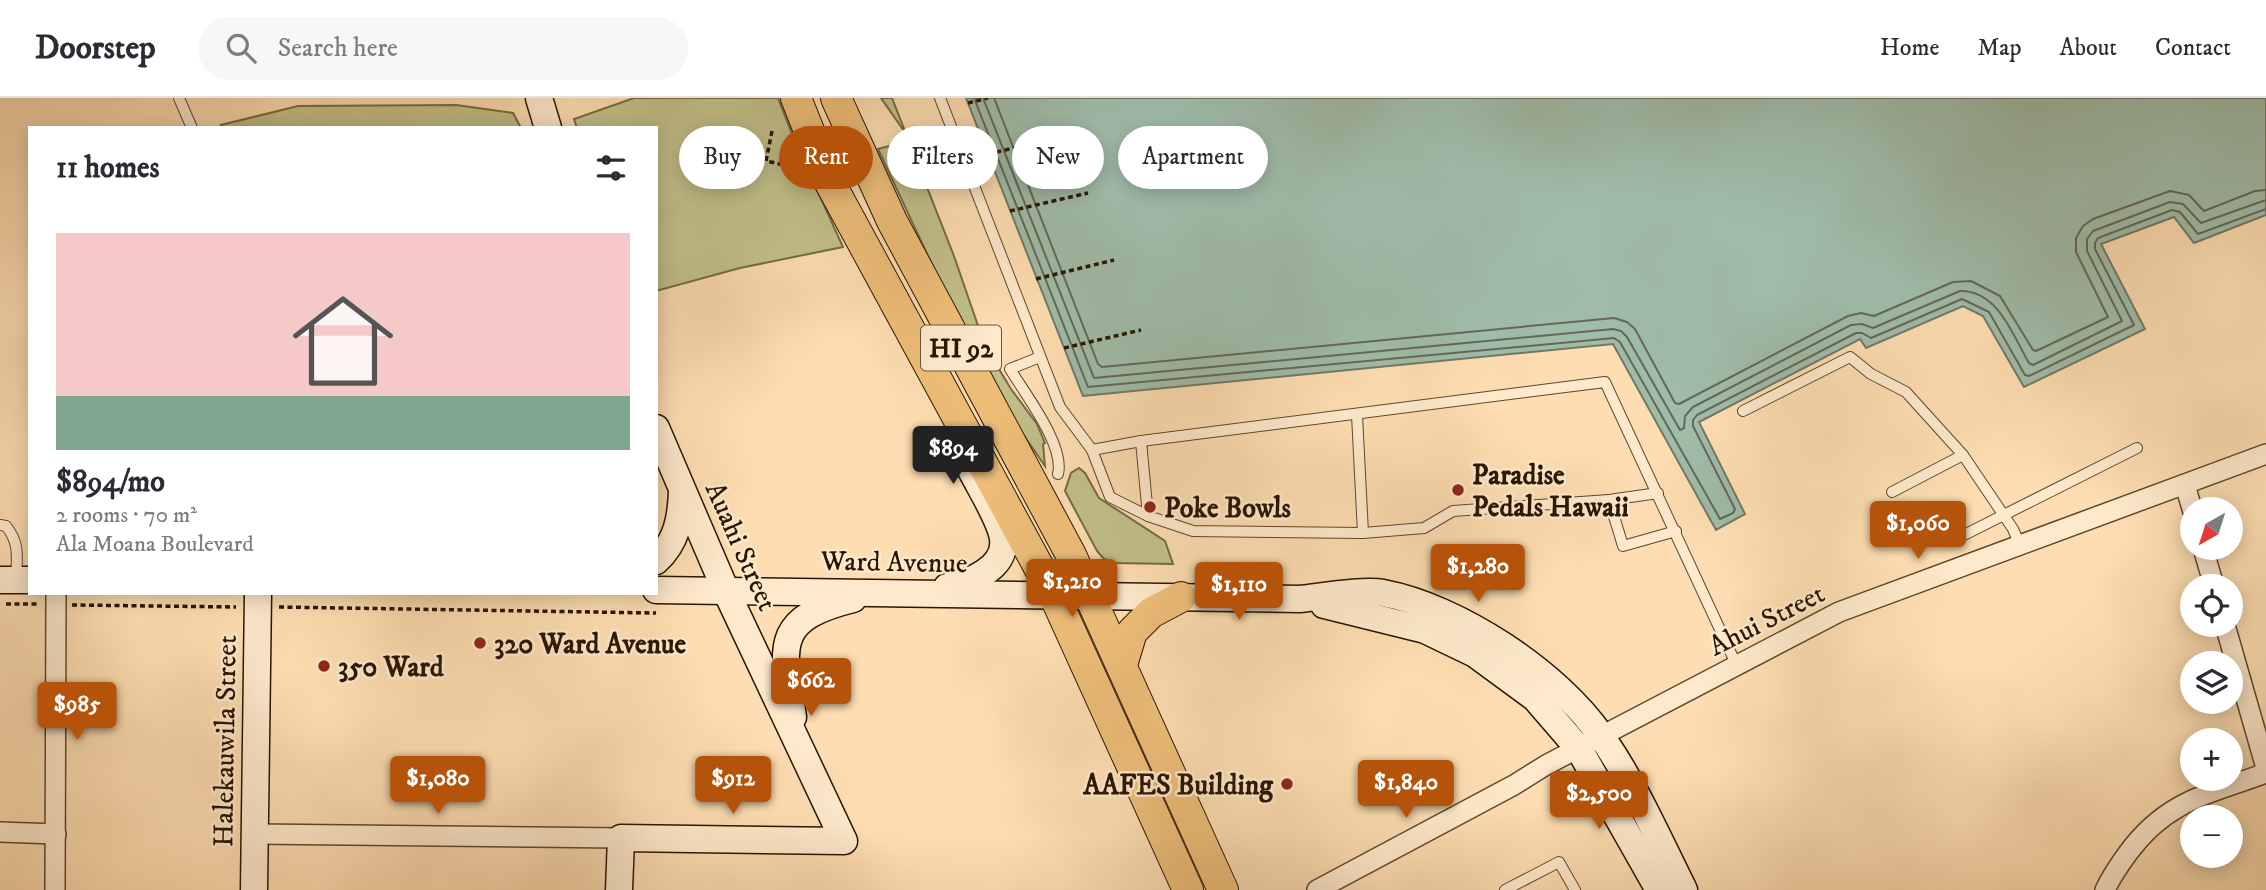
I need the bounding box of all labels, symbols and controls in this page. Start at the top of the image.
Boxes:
search box [198,17,688,80]
text: Doorstep [35,28,156,69]
icon: search [222,29,260,67]
text: Search here [278,32,398,65]
text: Home [1880,33,1939,63]
text: Map [1977,33,2022,63]
text: About [2060,33,2117,63]
text: Contact [2155,33,2231,63]
chip: Buy [679,126,765,189]
chip: Rent [779,126,873,189]
chip: Filters [887,126,998,189]
chip: New [1012,126,1104,189]
chip: Apartment [1118,126,1268,189]
icon: filters [592,149,630,187]
text: 11 homes [56,150,160,187]
icon: home [280,278,406,404]
road number: HI 92 [921,326,1001,370]
pin: $894 [912,426,994,486]
text: $894 [929,434,977,463]
place label: Paradise Pedals Hawaii [1472,458,1629,525]
text: $894/mo [56,464,165,501]
street label: Auahi Street [697,477,785,617]
marker: Paradise Pedals Hawaii [1450,482,1466,498]
place label: Poke Bowls [1164,491,1292,526]
north arrow [2180,497,2244,560]
map controls [2180,497,2243,868]
marker: Poke Bowls [1142,499,1158,515]
text: 2 rooms · 70 m² [56,501,197,530]
pin: $1,060 [1861,502,1975,561]
text: $1,060 [1886,509,1950,538]
text: Ala Moana Boulevard [56,530,254,559]
street label: Ward Avenue [819,544,968,581]
pin: $1,280 [1421,545,1535,604]
text: $1,280 [1447,552,1509,581]
pin: $1,210 [1015,560,1129,619]
pin: $1,110 [1182,562,1296,622]
text: $1,210 [1042,567,1102,596]
text: $1,110 [1211,570,1267,599]
button: locate [2180,574,2243,637]
street label: Ahui Street [1703,576,1830,664]
place label: 320 Ward Avenue [494,627,687,662]
street label: Halekauwila Street [206,635,245,847]
marker: 320 Ward Avenue [472,635,488,651]
place label: 350 Ward [338,650,445,685]
button: layers [2180,651,2243,714]
marker: 350 Ward [316,658,332,674]
pin: $662 [770,658,852,718]
text: $662 [787,666,835,695]
pin: $985 [36,682,118,742]
text: $985 [54,690,100,719]
button: + [2180,728,2243,791]
pin: $1,080 [381,756,495,816]
pin: $912 [692,756,774,816]
pin: $1,840 [1349,760,1463,820]
text: $1,080 [406,764,470,793]
text: $912 [711,764,755,793]
place label: AAFES Building [1082,768,1274,803]
text: $1,840 [1374,768,1438,797]
pin: $2,500 [1542,772,1656,831]
marker: AAFES Building [1279,776,1295,792]
text: $2,500 [1566,779,1632,808]
button: − [2180,805,2243,868]

